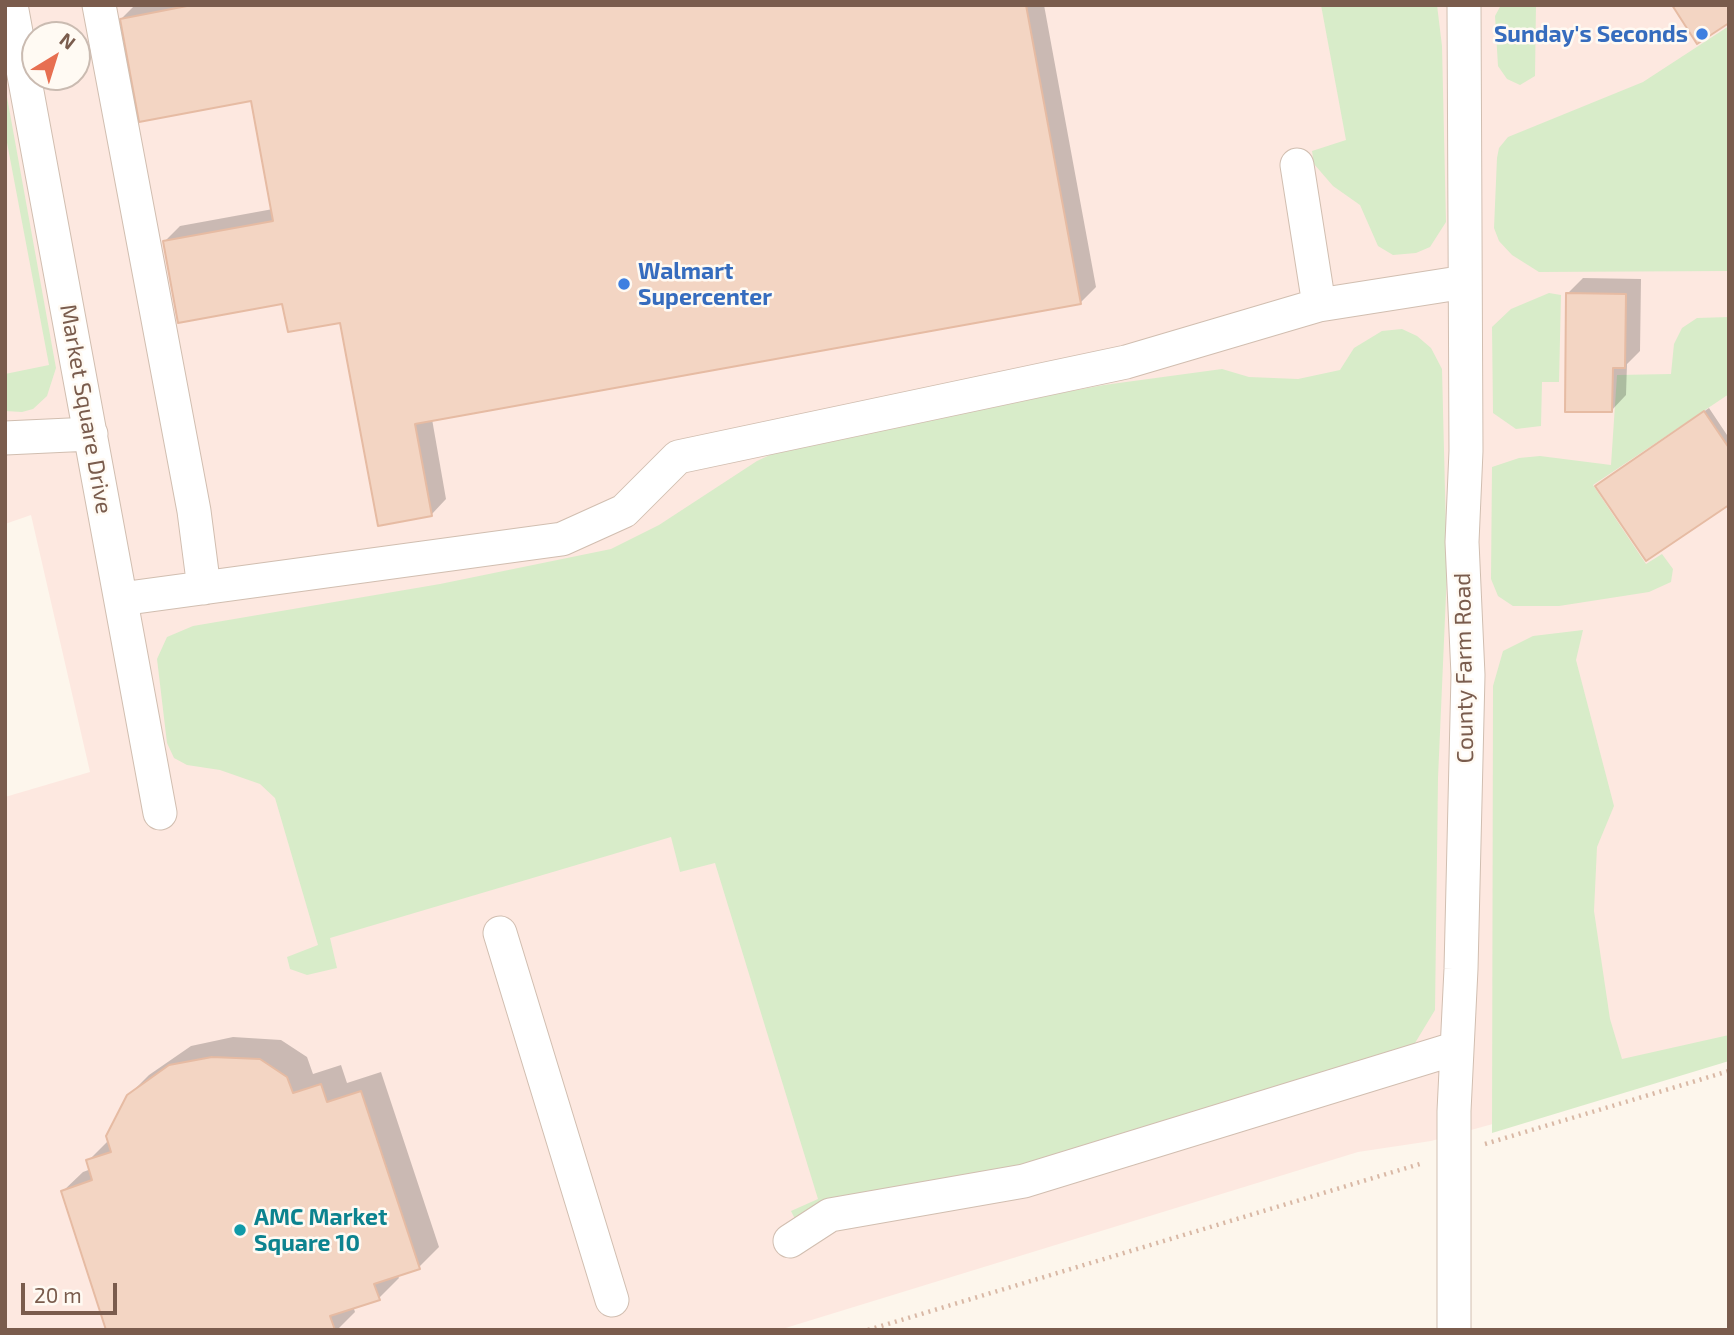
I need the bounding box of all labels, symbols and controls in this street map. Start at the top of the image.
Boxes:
place label: Sunday's Seconds [1494,20,1688,48]
north arrow [21,21,91,91]
marker: Sunday's Seconds [1694,26,1710,42]
text: N [56,27,80,54]
place label: Walmart Supercenter [638,257,772,311]
marker: Walmart Supercenter [616,276,632,292]
street label: Market Square Drive [54,302,118,516]
street label: County Farm Road [1449,572,1479,764]
place label: AMC Market Square 10 [254,1203,387,1257]
marker: AMC Market Square 10 [232,1222,248,1238]
scale bar [24,1268,121,1312]
text: 20 m [34,1282,82,1307]

